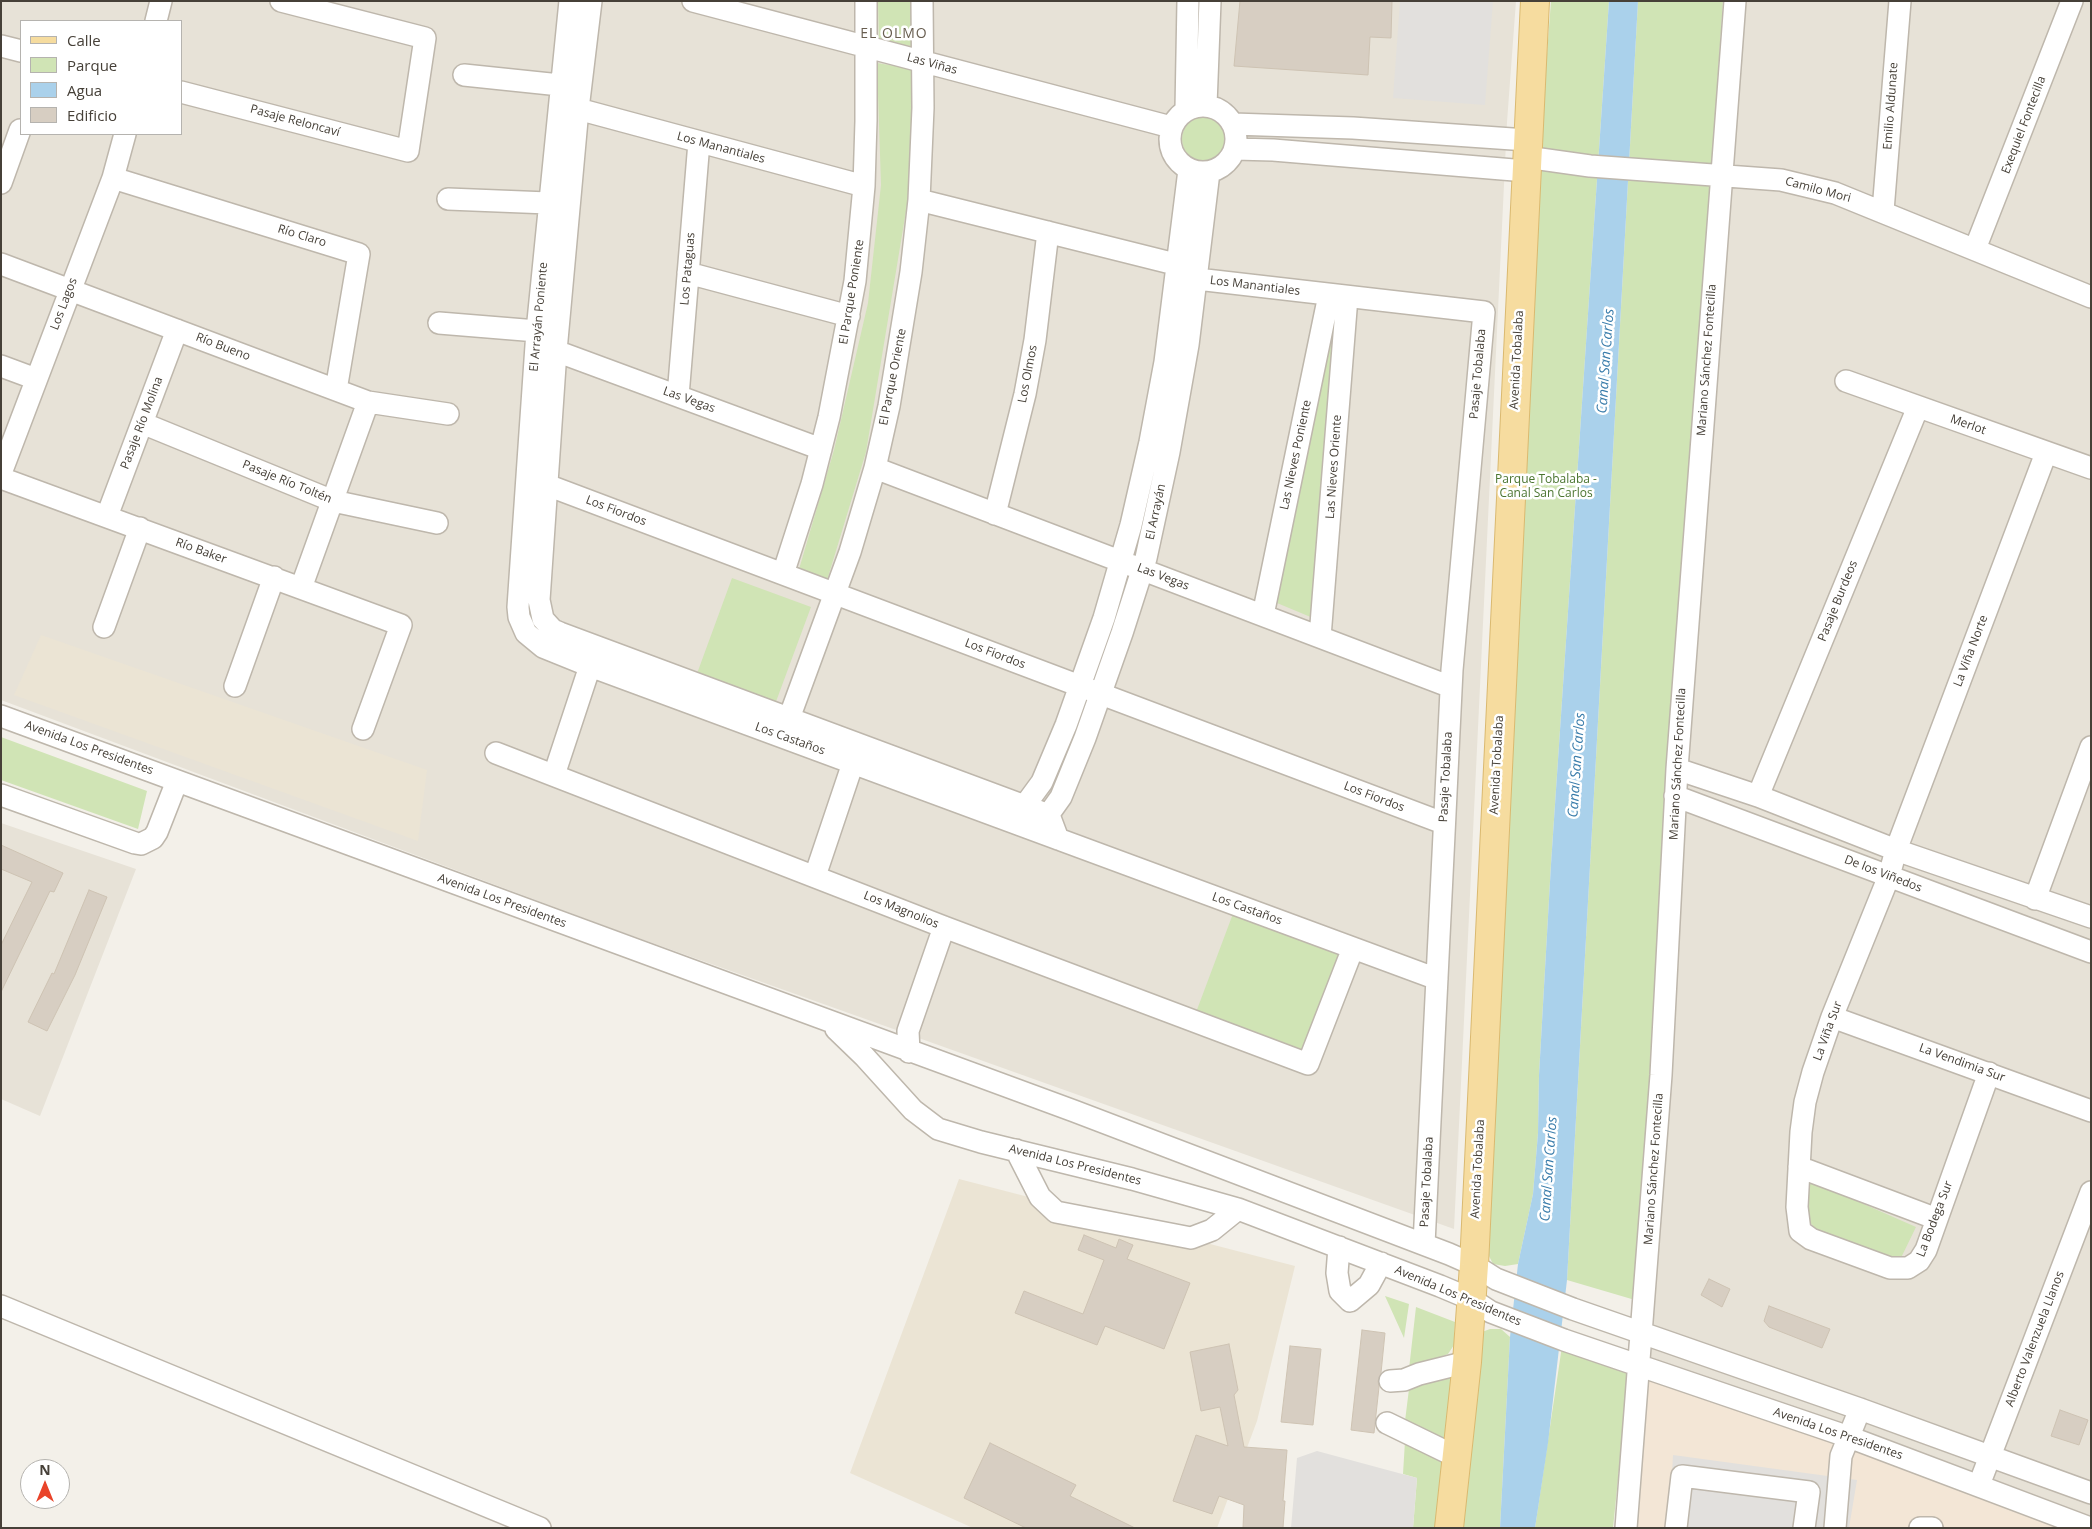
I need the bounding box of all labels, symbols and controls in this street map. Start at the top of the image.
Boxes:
legend [20,20,182,135]
district label: EL OLMO [859,26,929,42]
text: Calle [67,30,101,50]
street label: Las Viñas [905,50,959,78]
text: Parque [67,55,117,75]
street label: Emilio Aldunate [1881,62,1901,150]
street label: Exequiel Fontecilla [1999,74,2049,176]
text: Agua [67,80,102,100]
street label: Pasaje Reloncaví [249,102,341,140]
text: Edificio [67,105,117,125]
street label: Los Manantiales [675,129,767,167]
street label: Camilo Mori [1783,174,1853,206]
street label: Río Claro [276,222,328,250]
street label: Los Pataguas [678,232,698,306]
street label: El Parque Poniente [837,238,867,346]
street label: El Arrayán Poniente [527,262,551,372]
street label: Los Manantiales [1209,273,1301,299]
street label: Los Lagos [47,276,81,332]
street label: Mariano Sánchez Fontecilla [1695,284,1719,436]
water label: Canal San Carlos [1594,308,1618,414]
street label: Avenida Tobalaba [1507,310,1527,410]
street label: El Parque Oriente [877,327,909,427]
street label: Pasaje Tobalaba [1467,328,1489,420]
street label: Río Bueno [194,330,252,364]
street label: Los Olmos [1015,344,1041,404]
street label: Pasaje Río Molina [118,375,166,471]
street label: Las Vegas [661,384,717,416]
street label: Las Nieves Poniente [1277,399,1315,511]
street label: Merlot [1948,412,1988,438]
street label: Las Nieves Oriente [1323,414,1345,520]
street label: Pasaje Río Toltén [240,458,334,506]
park label: Parque Tobalaba - Canal San Carlos [1495,473,1597,501]
street label: El Arrayán [1143,483,1169,541]
street label: Los Fiordos [584,493,648,529]
street label: Río Baker [174,535,228,567]
street label: Pasaje Burdeos [1815,558,1861,644]
street label: Las Vegas [1135,561,1191,593]
street label: La Viña Norte [1951,613,1991,689]
street label: Los Fiordos [963,636,1027,672]
street label: Mariano Sánchez Fontecilla [1667,688,1689,840]
water label: Canal San Carlos [1565,712,1589,818]
street label: Avenida Tobalaba [1487,715,1507,815]
street label: Avenida Los Presidentes [23,718,155,778]
street label: Los Castaños [753,720,827,758]
street label: Pasaje Tobalaba [1436,731,1456,823]
street label: Los Fiordos [1342,779,1406,815]
street label: De los Viñedos [1842,853,1924,895]
street label: Avenida Los Presidentes [436,871,568,931]
street label: Los Magnolios [861,888,941,932]
street label: Los Castaños [1210,890,1284,928]
street label: La Viña Sur [1811,999,1845,1063]
street label: La Vendimia Sur [1917,1041,2007,1085]
street label: Mariano Sánchez Fontecilla [1642,1093,1666,1245]
water label: Canal San Carlos [1537,1116,1561,1222]
street label: Avenida Tobalaba [1468,1119,1488,1219]
street label: Pasaje Tobalaba [1417,1136,1437,1228]
street label: Avenida Los Presidentes [1007,1142,1143,1188]
street label: La Bodega Sur [1914,1179,1956,1259]
street label: Avenida Los Presidentes [1393,1263,1523,1329]
street label: Alberto Valenzuela Llanos [2002,1269,2068,1409]
street label: Avenida Los Presidentes [1771,1405,1905,1463]
north arrow [20,1459,70,1509]
text: N [39,1460,51,1479]

